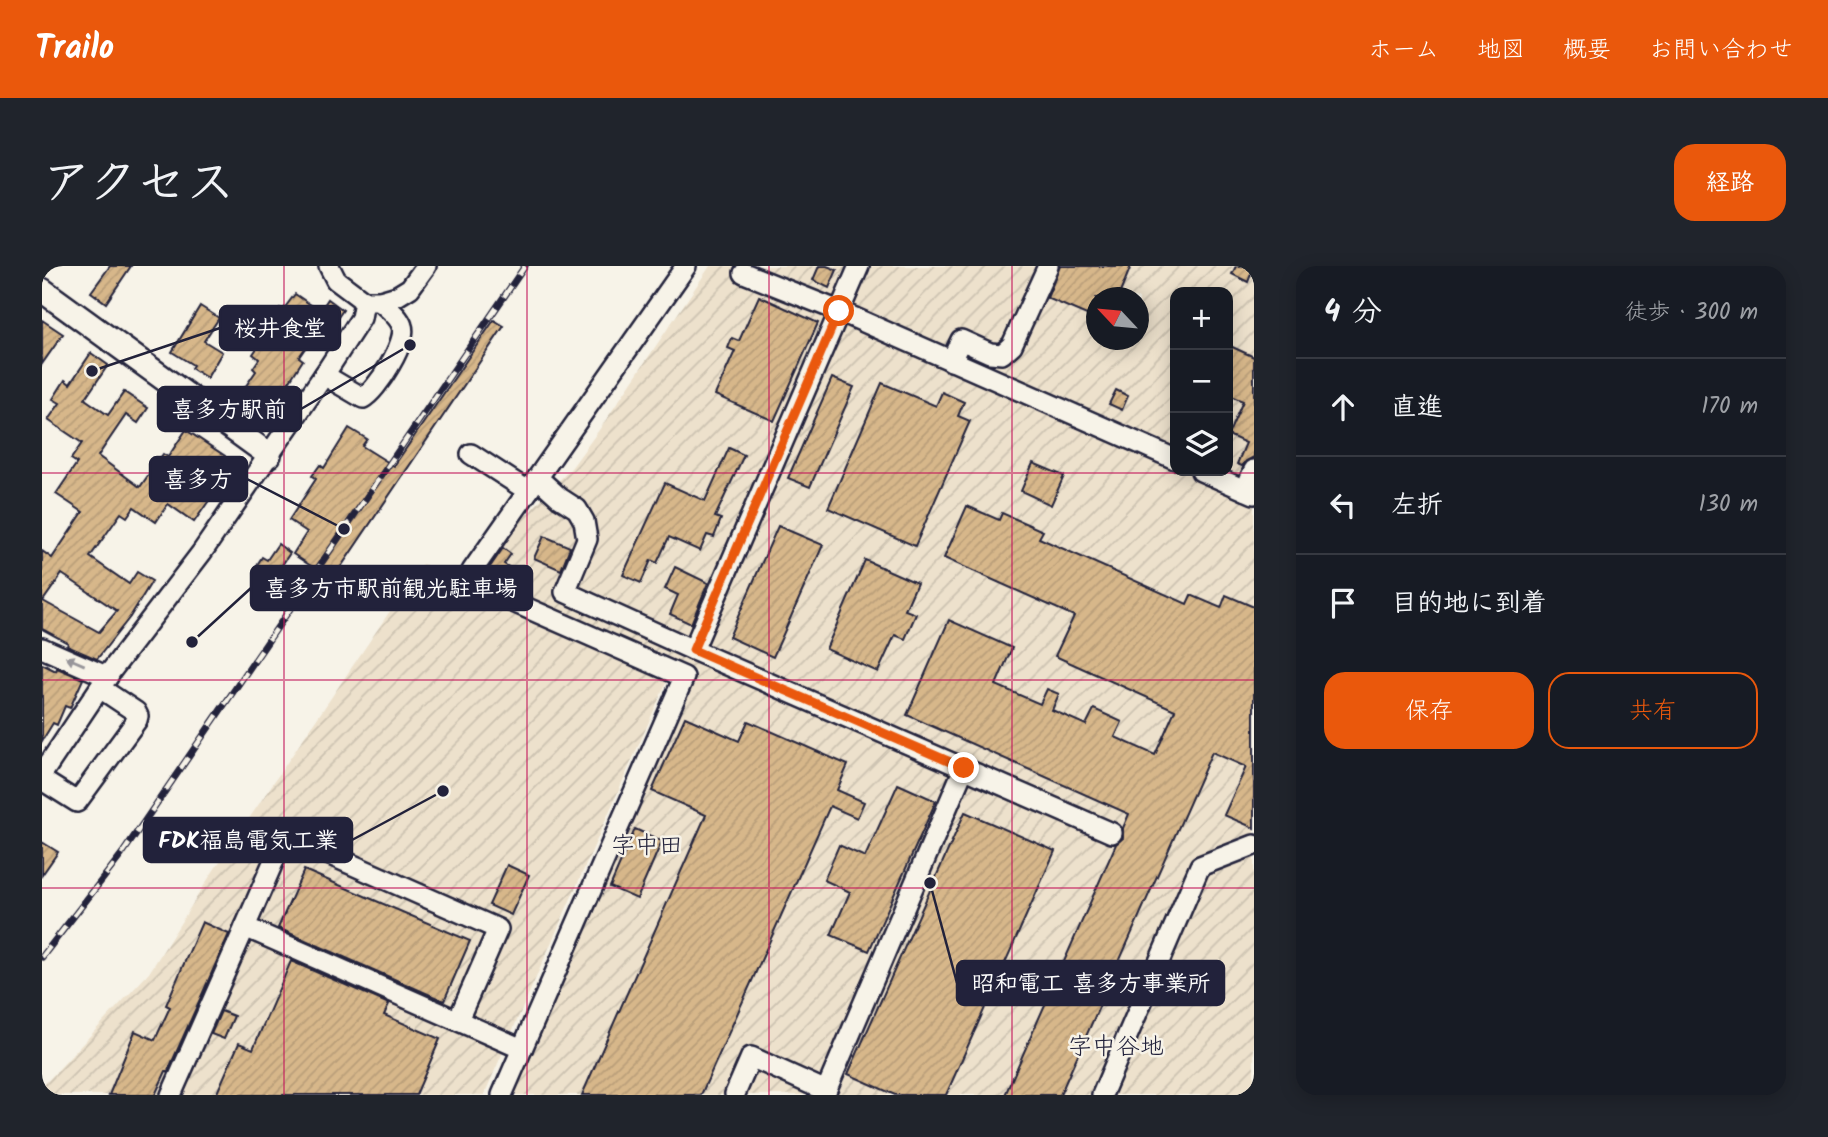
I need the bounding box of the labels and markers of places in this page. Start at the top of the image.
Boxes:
callout: 桜井食堂 [220,306,340,350]
callout: 喜多方駅前 [158,387,301,431]
callout: 喜多方 [150,457,247,501]
callout: 喜多方市駅前観光駐車場 [251,566,532,610]
callout: FDK福島電気工業 [144,818,352,862]
callout: 昭和電工 喜多方事業所 [957,961,1224,1005]

